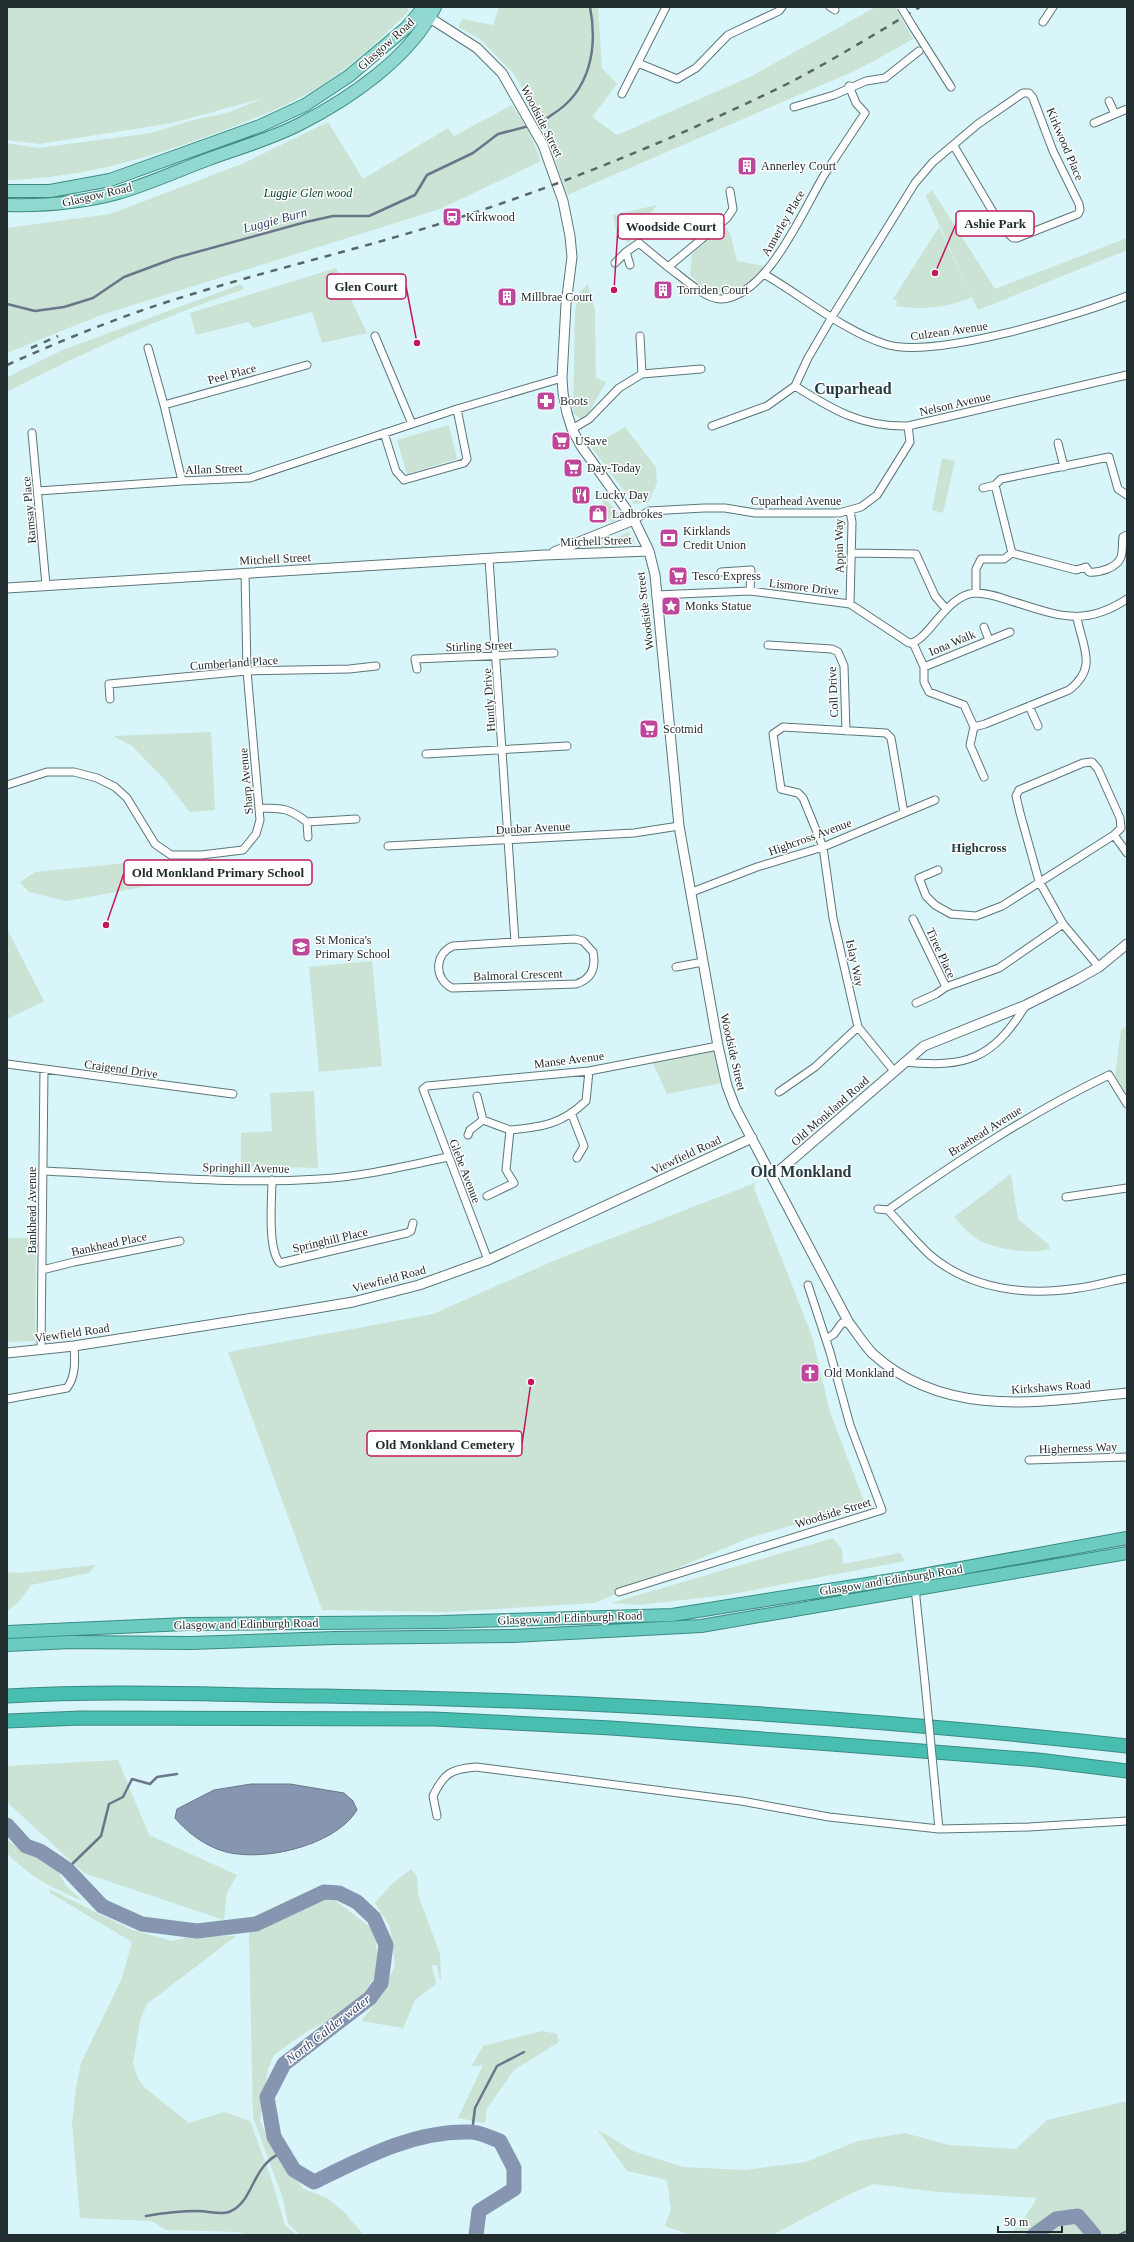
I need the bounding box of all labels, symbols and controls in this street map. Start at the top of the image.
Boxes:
street label: Glasgow Road [355,15,417,73]
street label: Woodside Street [518,83,566,160]
street label: Kirkwood Place [1043,106,1087,182]
building icon: Annerley Court [736,155,758,177]
place label: Annerley Court [761,159,837,173]
street label: Glasgow Road [61,180,133,210]
park label: Luggie Glen wood [263,186,353,200]
street label: Annerley Place [759,188,807,258]
water label: Luggie Burn [241,204,309,236]
station icon: Kirkwood [441,206,463,228]
place label: Kirkwood [466,210,515,224]
callout: Ashie Park [956,211,1034,236]
callout: Woodside Court [618,214,724,239]
text: Ashie Park [964,216,1027,231]
text: Woodside Court [626,219,717,234]
callout: Glen Court [327,274,406,299]
text: Glen Court [334,279,398,294]
building icon: Torriden Court [652,279,674,301]
place label: Torriden Court [677,283,749,297]
building icon: Millbrae Court [496,286,518,308]
place label: Millbrae Court [521,290,593,304]
street label: Culzean Avenue [909,319,989,343]
street label: Peel Place [206,361,258,387]
district label: Cuparhead [814,380,892,398]
street label: Nelson Avenue [918,389,992,419]
pharmacy icon: Boots [535,390,557,412]
place label: Boots [560,394,588,408]
supermarket icon: USave [550,430,572,452]
place label: USave [575,434,607,448]
supermarket icon: Day-Today [562,457,584,479]
street label: Allan Street [185,461,244,477]
place label: Day-Today [587,461,641,475]
street label: Ramsay Place [19,476,39,544]
restaurant icon: Lucky Day [570,484,592,506]
place label: Lucky Day [595,488,649,502]
street label: Cuparhead Avenue [751,494,841,508]
shop icon: Ladbrokes [587,503,609,525]
place label: Ladbrokes [612,507,663,521]
street label: Appin Way [832,519,846,573]
place label: Kirklands Credit Union [683,524,746,552]
bank icon: Kirklands Credit Union [658,527,680,549]
street label: Mitchell Street [560,533,633,549]
street label: Mitchell Street [239,550,312,568]
supermarket icon: Tesco Express [667,565,689,587]
place label: Tesco Express [692,569,761,583]
street label: Woodside Street [633,570,657,651]
street label: Lismore Drive [768,576,840,598]
place icon: Monks Statue [660,595,682,617]
place label: Monks Statue [685,599,751,613]
street label: Iona Walk [927,627,977,659]
street label: Stirling Street [445,638,513,654]
street label: Cumberland Place [189,653,279,673]
street label: Coll Drive [825,666,841,718]
street label: Huntly Drive [480,668,498,732]
supermarket icon: Scotmid [638,718,660,740]
place label: Scotmid [663,722,703,736]
street label: Sharp Avenue [236,747,256,815]
street label: Highcross Avenue [767,815,853,859]
street label: Dunbar Avenue [495,819,571,837]
district label: Highcross [951,840,1007,855]
callout: Old Monkland Primary School [124,860,312,885]
text: Old Monkland Primary School [132,865,305,880]
street label: Tiree Place [923,926,959,980]
place label: St Monica's Primary School [315,933,391,961]
school or university icon: St Monica's Primary School [290,936,312,958]
street label: Islay Way [843,938,867,988]
street label: Balmoral Crescent [473,966,564,984]
street label: Woodside Street [717,1012,749,1093]
street label: Manse Avenue [533,1049,605,1071]
street label: Craigend Drive [83,1057,159,1081]
street label: Old Monkland Road [788,1073,872,1149]
street label: Braehead Avenue [946,1103,1024,1159]
street label: Viewfield Road [649,1133,723,1177]
street label: Glebe Avenue [446,1137,484,1205]
street label: Springhill Avenue [202,1160,290,1176]
district label: Old Monkland [751,1163,852,1180]
street label: Bankhead Avenue [25,1167,39,1253]
street label: Springhill Place [291,1225,369,1255]
street label: Bankhead Place [70,1229,148,1259]
street label: Viewfield Road [351,1262,427,1296]
street label: Viewfield Road [34,1321,110,1345]
church icon: Old Monkland [799,1362,821,1384]
place label: Old Monkland [824,1366,894,1380]
street label: Kirkshaws Road [1011,1377,1091,1397]
callout: Old Monkland Cemetery [367,1431,522,1456]
text: Old Monkland Cemetery [375,1437,515,1452]
street label: Higherness Way [1039,1440,1117,1456]
street label: Woodside Street [793,1495,873,1531]
street label: Glasgow and Edinburgh Road [818,1562,964,1598]
street label: Glasgow and Edinburgh Road [497,1608,643,1628]
street label: Glasgow and Edinburgh Road [174,1616,318,1632]
water label: North Calder water [282,1991,374,2067]
scale bar [998,2208,1062,2234]
text: 50 m [1004,2215,1029,2229]

